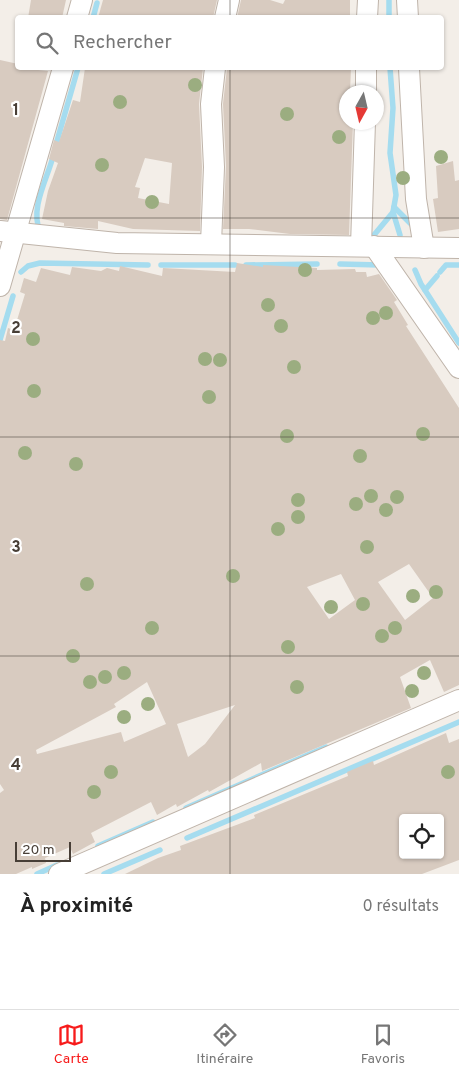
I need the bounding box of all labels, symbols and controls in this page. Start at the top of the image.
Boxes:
search box [15,15,444,70]
icon: search [33,29,61,57]
text: Rechercher [73,31,172,55]
north arrow [339,85,384,130]
text: 1 [13,101,19,121]
text: 2 [11,319,21,339]
text: 3 [11,538,21,558]
text: 4 [11,756,21,776]
map controls [399,814,444,859]
button: locate [399,814,444,859]
scale bar [15,839,71,862]
text: 20 m [22,842,55,859]
text: À proximité [20,893,133,920]
text: 0 résultats [363,897,439,917]
tab: Carte [54,1021,89,1068]
tab: Itinéraire [196,1021,253,1068]
tab: Favoris [361,1021,405,1068]

